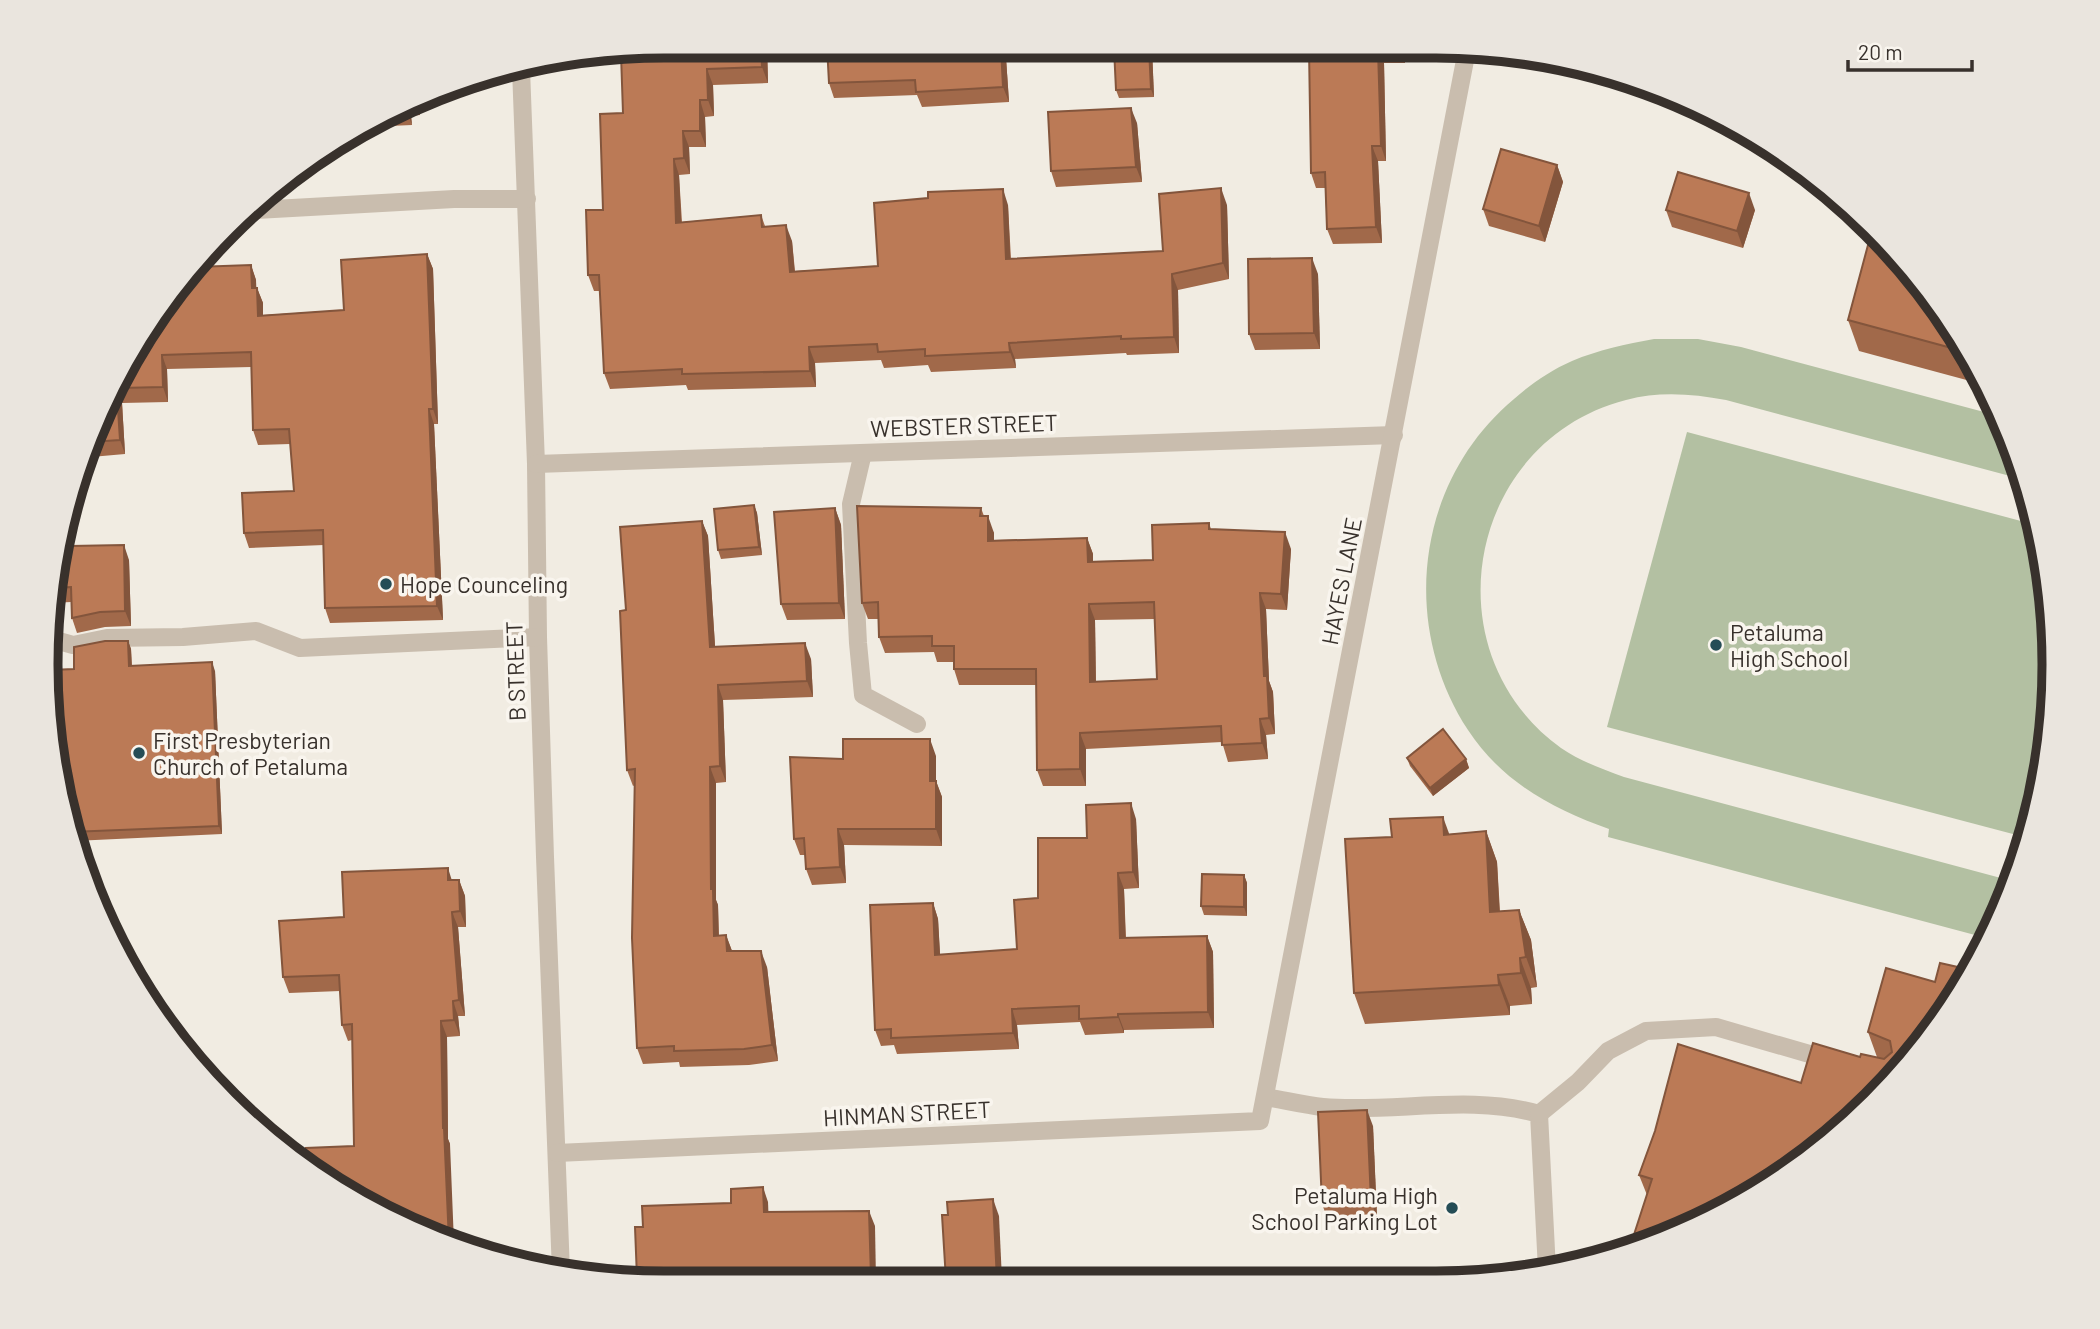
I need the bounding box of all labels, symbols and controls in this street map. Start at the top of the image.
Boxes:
scale bar [1848,28,1972,72]
text: 20 m [1858,39,1903,64]
street label: WEBSTER STREET [870,408,1058,442]
street label: HAYES LANE [1315,515,1367,647]
place label: Hope Counceling [400,570,568,598]
marker: Hope Counceling [378,576,394,592]
place label: Petaluma High School [1730,618,1848,672]
street label: B STREET [499,621,531,721]
marker: Petaluma High School [1708,637,1724,653]
place label: First Presbyterian Church of Petaluma [153,726,348,780]
marker: First Presbyterian Church of Petaluma [131,745,147,761]
street label: HINMAN STREET [822,1095,992,1131]
place label: Petaluma High School Parking Lot [1251,1181,1438,1235]
marker: Petaluma High School Parking Lot [1444,1200,1460,1216]

